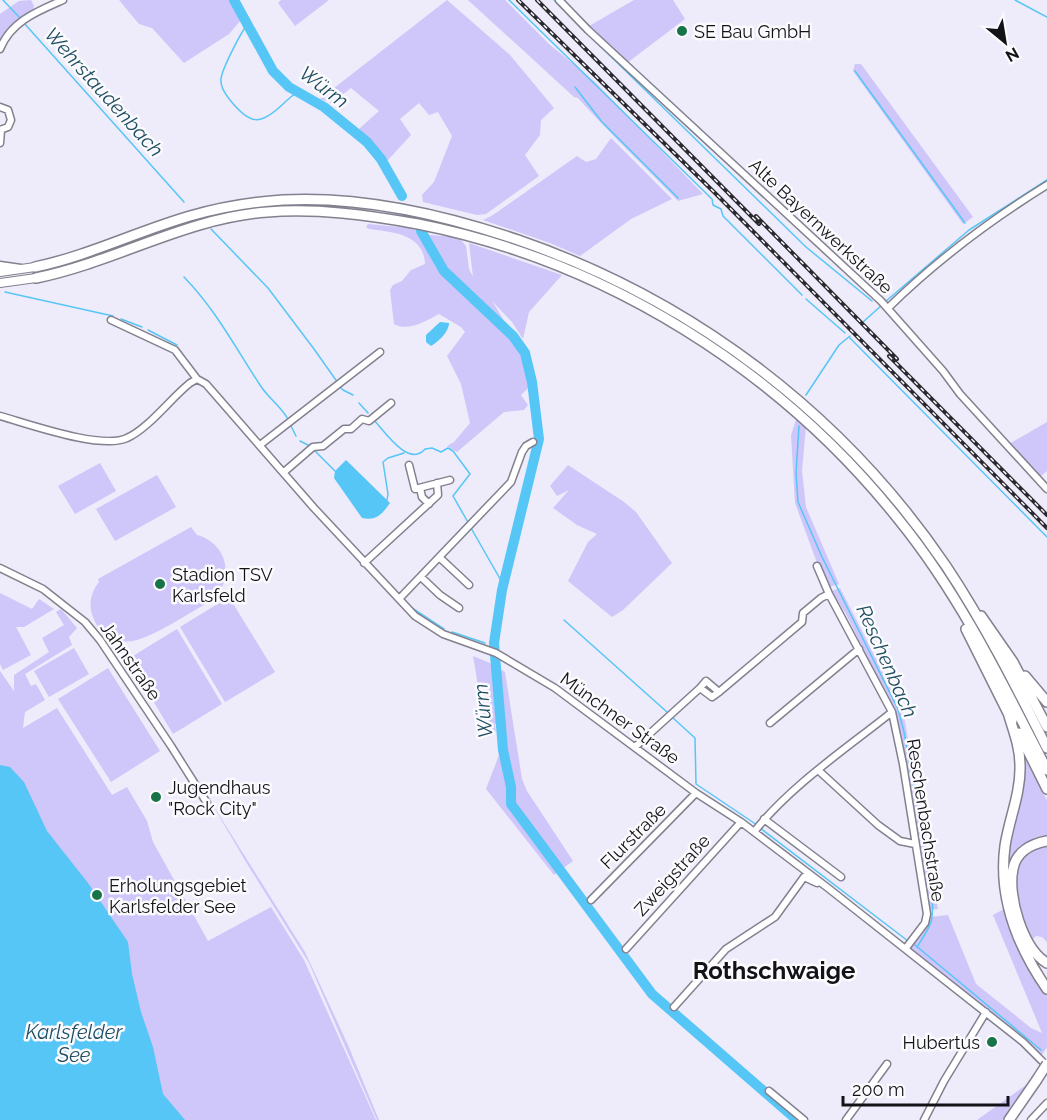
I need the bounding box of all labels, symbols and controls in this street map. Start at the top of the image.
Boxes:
north arrow [975,12,1035,72]
place label: SE Bau GmbH [694,21,811,42]
water label: Wehrstaudenbach [40,22,168,162]
marker: SE Bau GmbH [675,24,689,38]
text: N [1002,43,1022,66]
water label: Würm [295,61,353,113]
street label: Alte Bayernwerkstraße [745,154,897,298]
place label: Stadion TSV Karlsfeld [172,564,273,606]
marker: Stadion TSV Karlsfeld [153,577,167,591]
water label: Reschenbach [851,601,923,721]
street label: Jahnstraße [96,618,166,704]
street label: Münchner Straße [556,668,684,769]
water label: Würm [468,682,498,740]
street label: Reschenbachstraße [903,737,949,903]
place label: Jugendhaus "Rock City" [168,777,271,819]
marker: Jugendhaus "Rock City" [149,790,163,804]
street label: Flurstraße [596,799,670,873]
street label: Zweigstraße [630,830,714,920]
place label: Erholungsgebiet Karlsfelder See [109,875,247,917]
marker: Erholungsgebiet Karlsfelder See [90,888,104,902]
district label: Rothschwaige [693,956,855,985]
water label: Karlsfelder See [26,1020,124,1067]
place label: Hubertus [903,1032,980,1053]
marker: Hubertus [985,1035,999,1049]
scale bar [843,1069,1008,1107]
text: 200 m [852,1079,905,1100]

